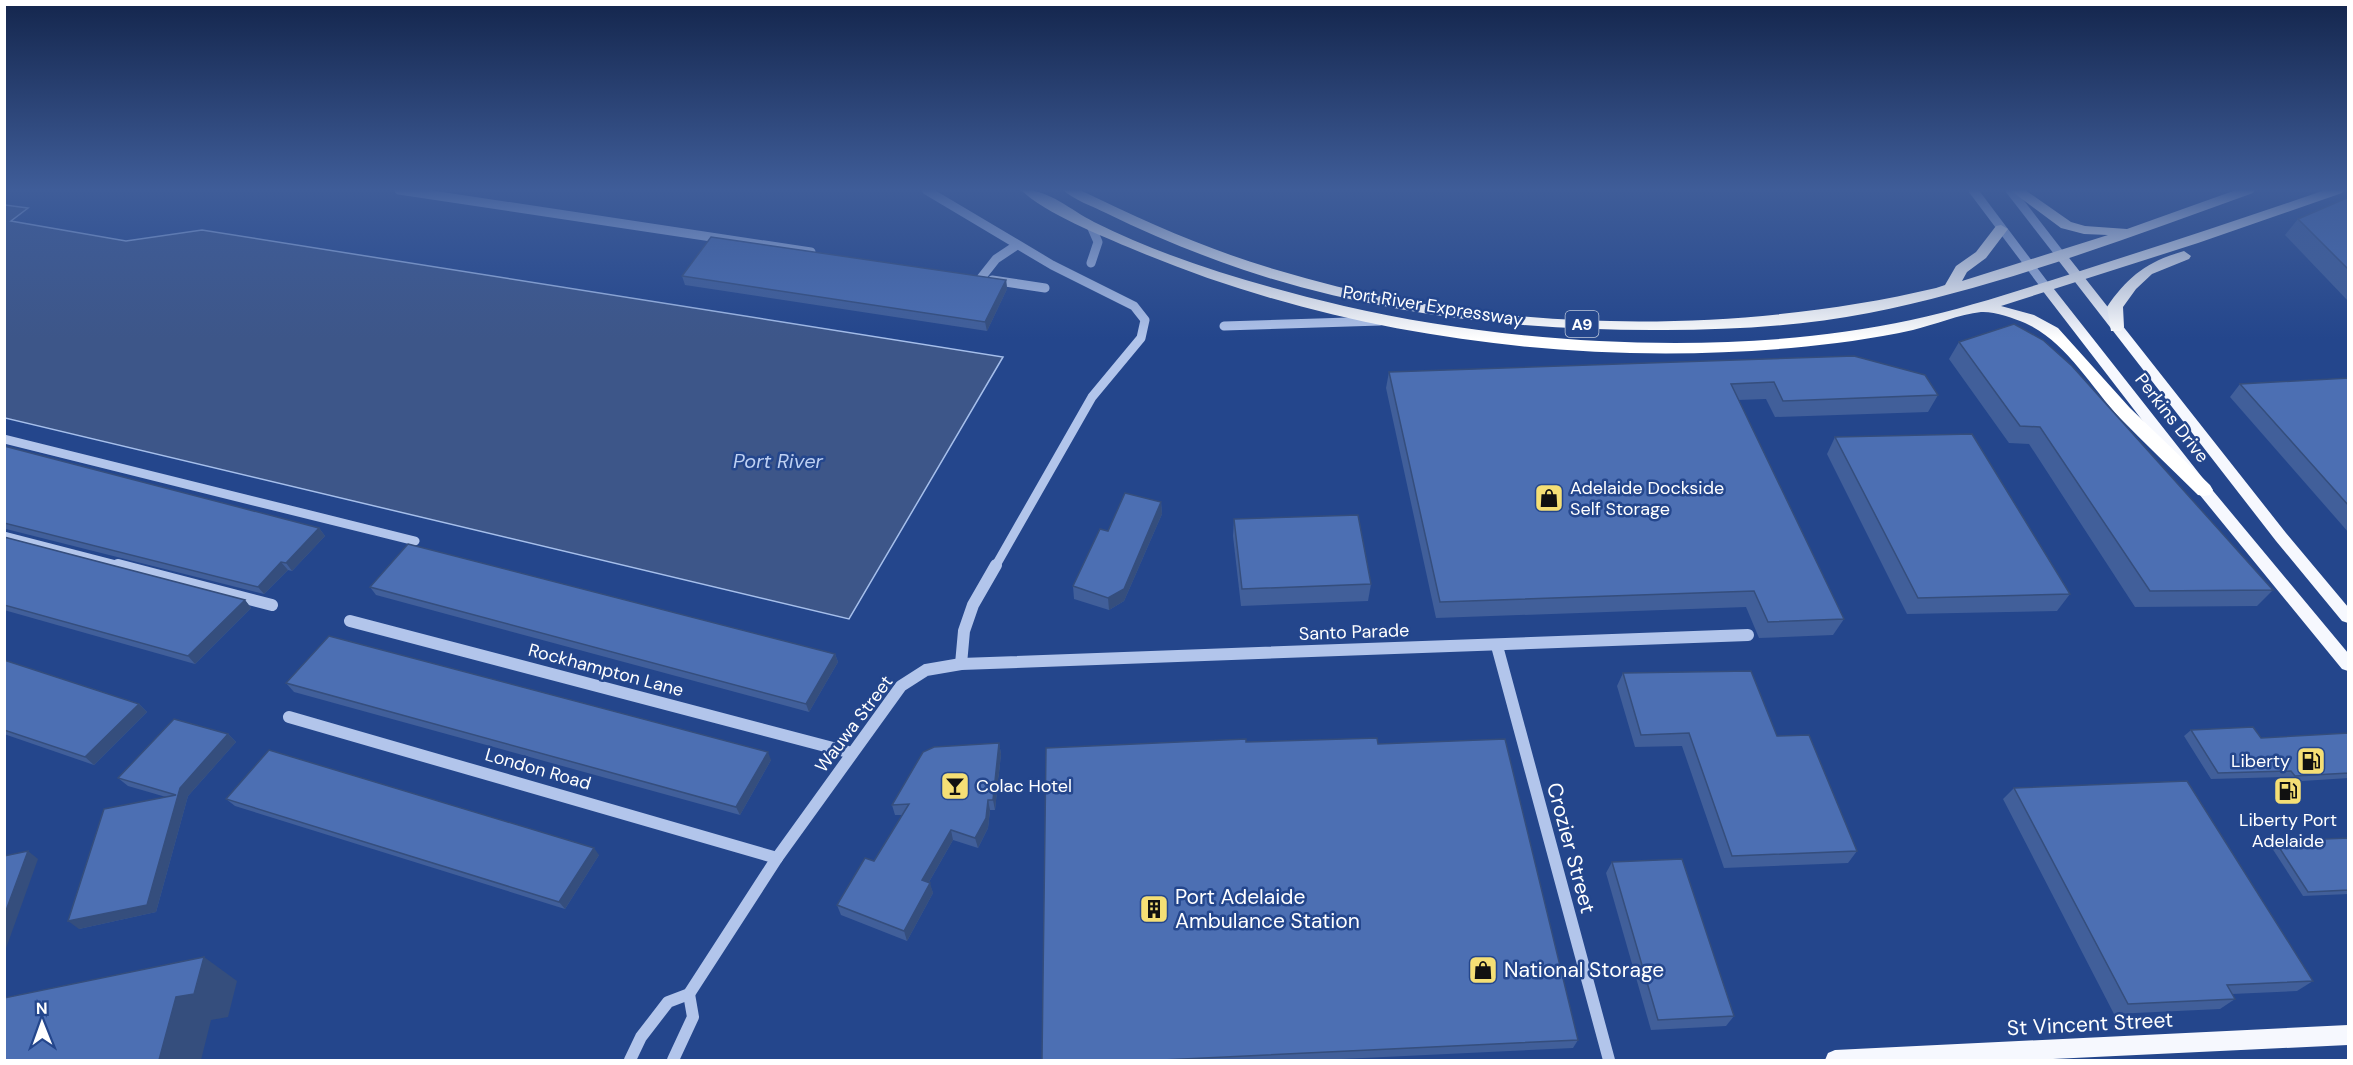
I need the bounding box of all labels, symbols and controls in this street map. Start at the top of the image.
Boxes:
street label: Port River Expressway [1341,280,1525,332]
road number: A9 [1566,311,1598,337]
street label: Perkins Drive [2130,368,2214,468]
water label: Port River [733,448,824,474]
place label: Adelaide Dockside Self Storage [1570,476,1724,521]
shop icon: Adelaide Dockside Self Storage [1533,482,1565,514]
street label: Santo Parade [1298,618,1410,646]
street label: Rockhampton Lane [526,638,686,702]
street label: Wauwa Street [810,671,898,777]
street label: London Road [482,742,594,796]
fuel station icon: Liberty [2295,745,2327,777]
place label: Liberty [2231,749,2290,773]
bar icon: Colac Hotel [939,770,971,802]
place label: Colac Hotel [976,774,1072,798]
fuel station icon: Liberty Port Adelaide [2272,775,2304,807]
street label: Crozier Street [1540,779,1602,917]
place label: Liberty Port Adelaide [2239,808,2337,853]
place label: Port Adelaide Ambulance Station [1175,883,1360,935]
building icon: Port Adelaide Ambulance Station [1138,893,1170,925]
shop icon: National Storage [1467,954,1499,986]
place label: National Storage [1504,956,1664,984]
north arrow [12,993,72,1053]
text: N [36,998,48,1019]
street label: St Vincent Street [2006,1006,2174,1042]

